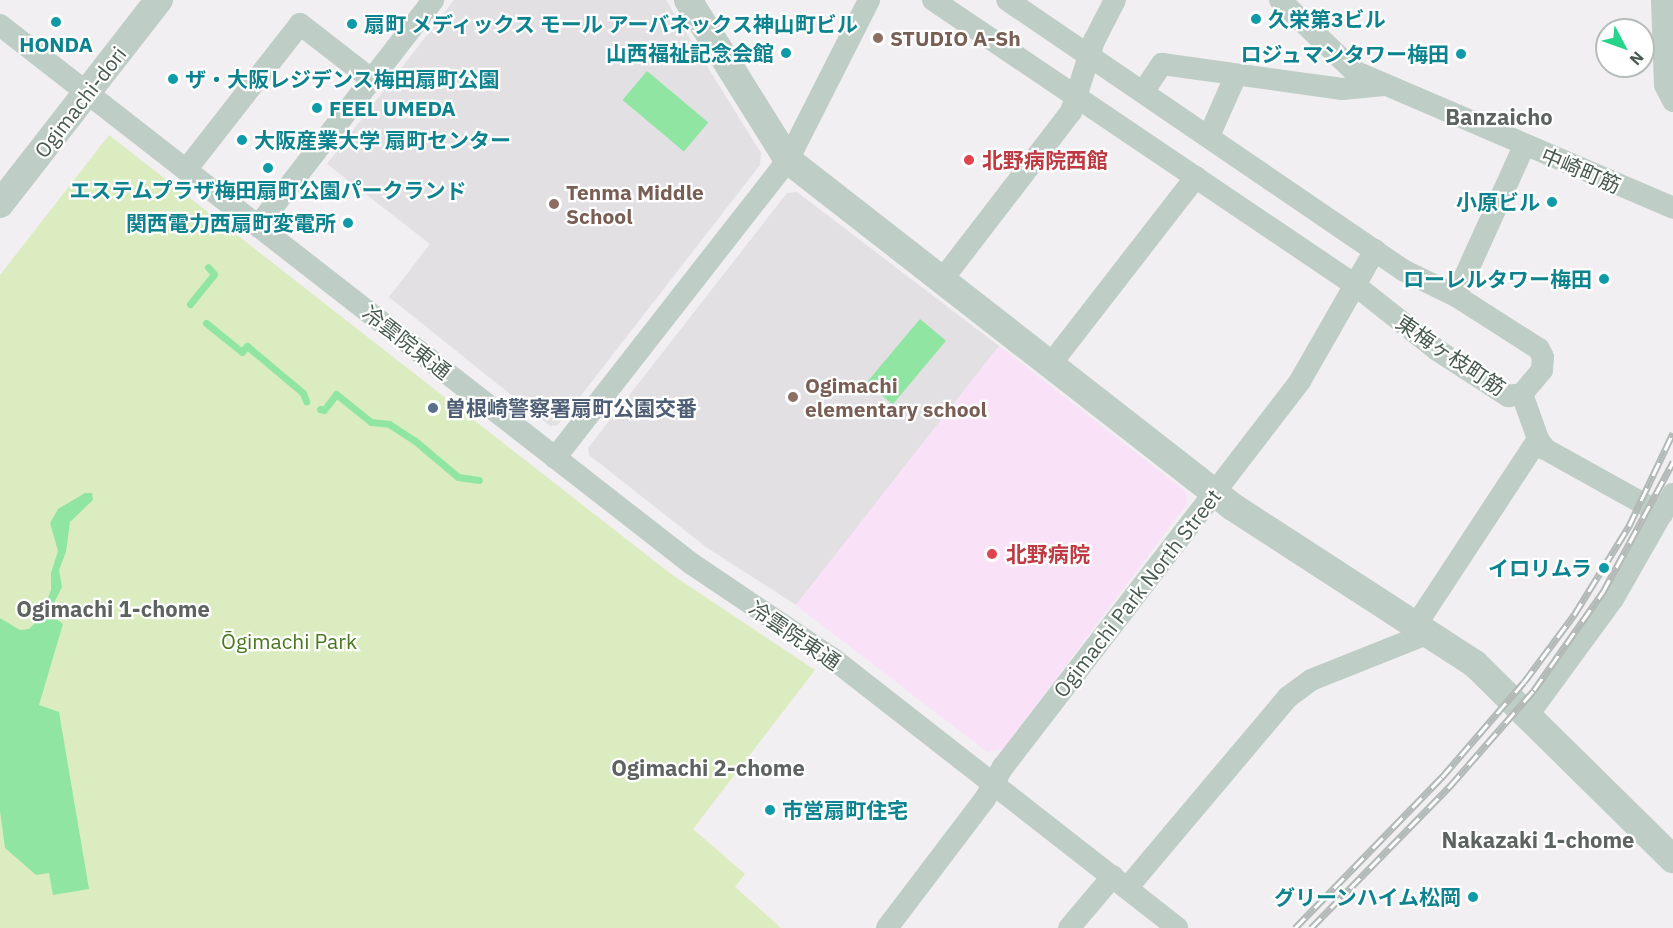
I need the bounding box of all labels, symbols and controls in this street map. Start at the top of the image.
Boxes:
place label: 久栄第3ビル [1268,6,1386,32]
place label: 扇町 メディックス モール アーバネックス神山町ビル [364,11,861,37]
marker: 久栄第3ビル [1249,12,1263,26]
marker: HONDA [49,15,63,29]
marker: 扇町 メディックス モール アーバネックス神山町ビル [345,17,359,31]
north arrow [1595,18,1655,78]
place label: STUDIO A-Sh [890,25,1021,51]
place label: HONDA [19,31,93,57]
marker: STUDIO A-Sh [871,31,885,45]
place label: 山西福祉記念会館 [606,40,774,66]
street label: Ogimachi-dori [29,41,131,163]
place label: ロジュマンタワー梅田 [1239,41,1449,67]
marker: 山西福祉記念会館 [779,46,793,60]
marker: ロジュマンタワー梅田 [1454,47,1468,61]
text: N [1626,48,1648,69]
place label: ザ・大阪レジデンス梅田扇町公園 [185,66,500,92]
marker: ザ・大阪レジデンス梅田扇町公園 [166,72,180,86]
place label: FEEL UMEDA [329,95,456,121]
marker: FEEL UMEDA [310,101,324,115]
district label: Banzaicho [1445,104,1553,130]
place label: 大阪産業大学 扇町センター [254,127,511,153]
marker: 大阪産業大学 扇町センター [235,133,249,147]
street label: 中崎町筋 [1537,142,1625,198]
place label: 北野病院西館 [982,147,1108,173]
marker: 北野病院西館 [960,151,978,169]
marker: エステムプラザ梅田扇町公園パークランド [261,161,275,175]
place label: エステムプラザ梅田扇町公園パークランド [69,177,467,203]
place label: Tenma Middle School [566,179,704,229]
place label: 小原ビル [1456,189,1540,215]
marker: 小原ビル [1545,195,1559,209]
marker: Tenma Middle School [547,197,561,211]
place label: 関西電力西扇町変電所 [126,210,336,236]
marker: 関西電力西扇町変電所 [341,216,355,230]
place label: ローレルタワー梅田 [1403,266,1592,292]
marker: ローレルタワー梅田 [1597,272,1611,286]
street label: 冷雲院東通 [358,300,456,384]
street label: 東梅ヶ枝町筋 [1392,309,1510,401]
place label: Ogimachi elementary school [805,372,987,422]
marker: Ogimachi elementary school [786,390,800,404]
place label: 曽根崎警察署扇町公園交番 [445,395,697,421]
marker: 曽根崎警察署扇町公園交番 [426,401,440,415]
street label: Ogimachi Park North Street [1048,484,1226,702]
place label: 北野病院 [1006,541,1090,567]
marker: 北野病院 [983,545,1001,563]
place label: イロリムラ [1487,555,1592,581]
marker: イロリムラ [1597,561,1611,575]
street label: 冷雲院東通 [744,595,846,675]
district label: Ogimachi 1-chome [16,596,210,622]
park label: Ōgimachi Park [221,628,357,654]
district label: Ogimachi 2-chome [611,755,805,781]
place label: 市営扇町住宅 [782,797,908,823]
marker: 市営扇町住宅 [763,803,777,817]
district label: Nakazaki 1-chome [1442,827,1634,853]
place label: グリーンハイム松岡 [1272,884,1461,910]
marker: グリーンハイム松岡 [1466,890,1480,904]

